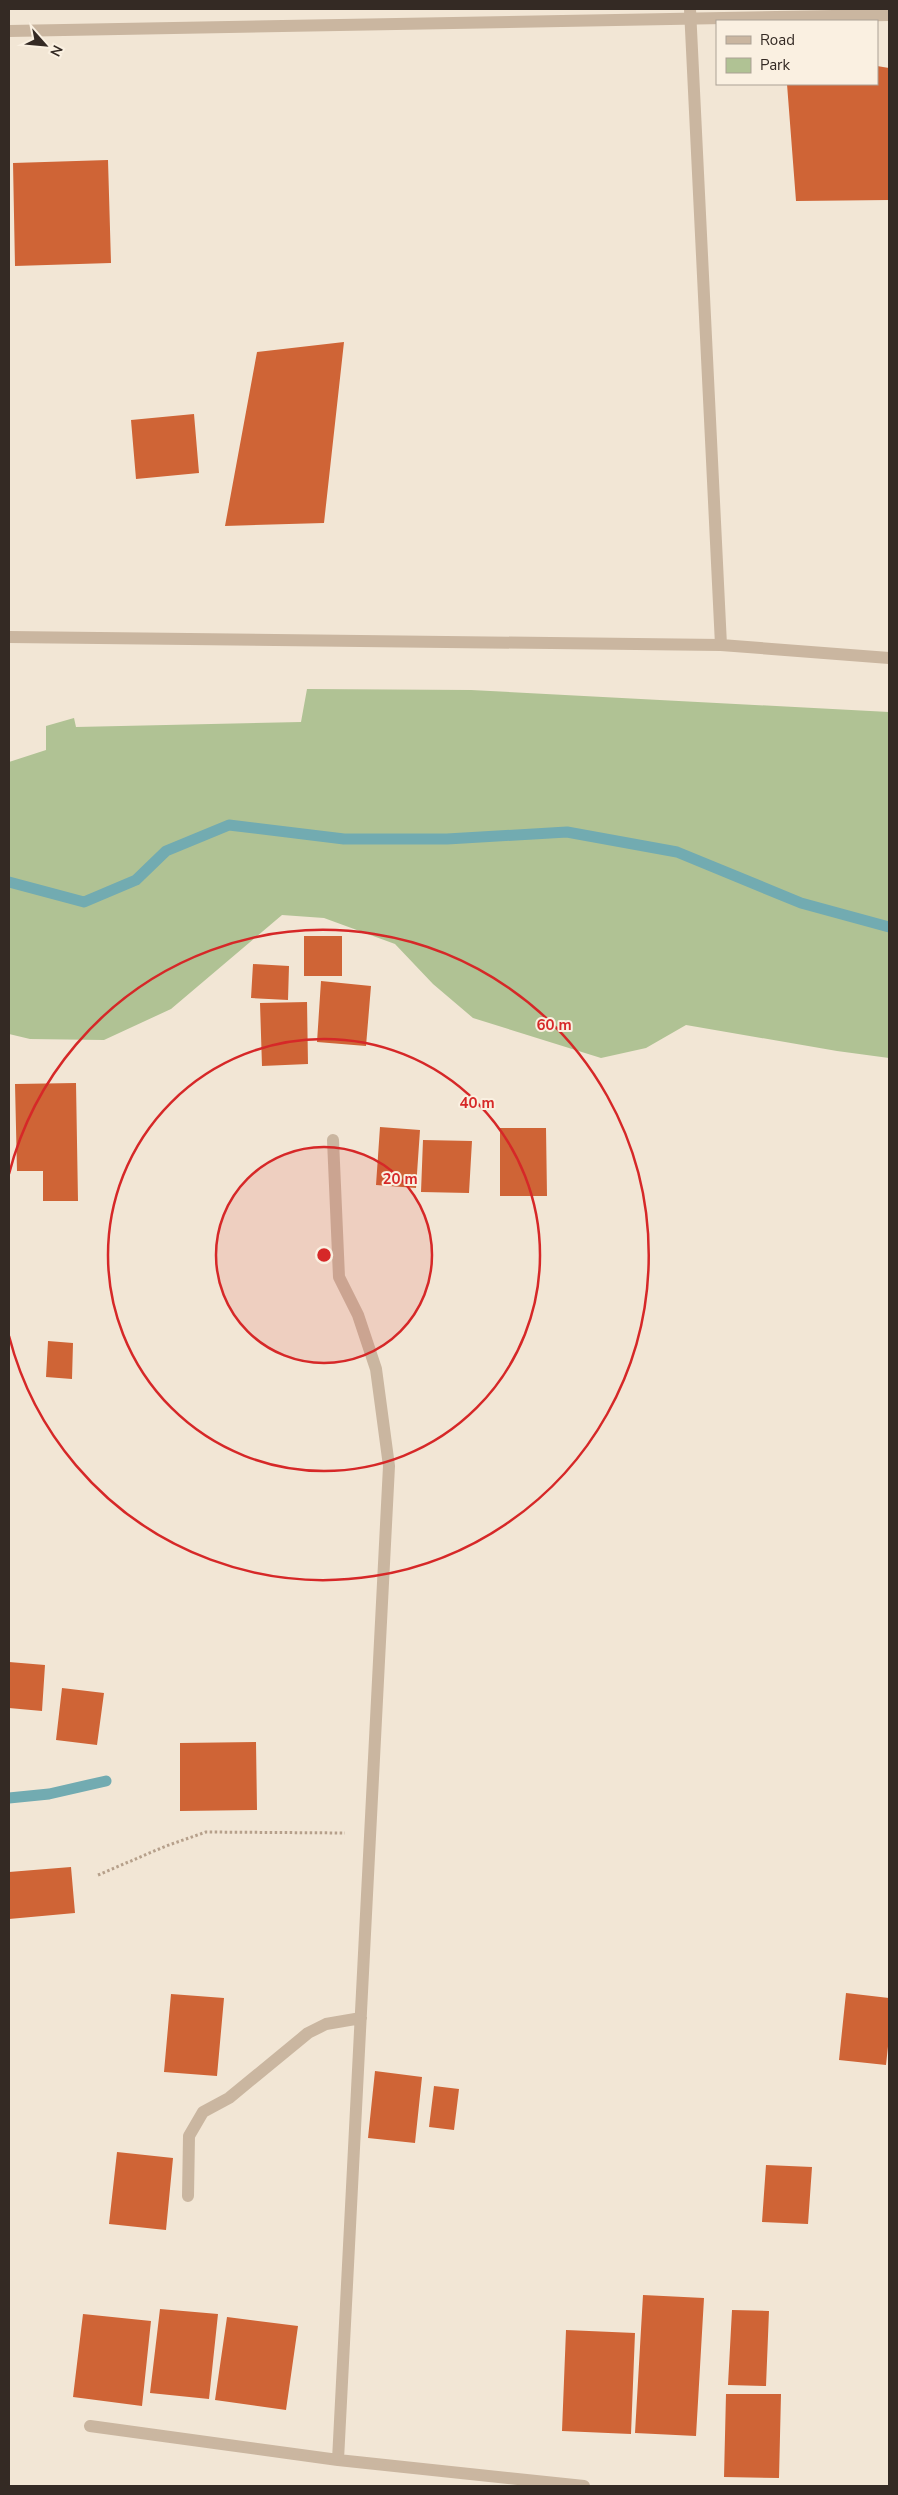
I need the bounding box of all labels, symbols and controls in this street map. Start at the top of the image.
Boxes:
north arrow [20,20,70,70]
legend [716,20,878,85]
text: Road [760,30,795,50]
text: N [45,42,67,60]
text: Park [760,55,790,75]
text: 60 m [536,1015,572,1035]
text: 40 m [459,1093,495,1113]
text: 20 m [382,1169,418,1189]
centre of rings [315,1246,333,1264]

